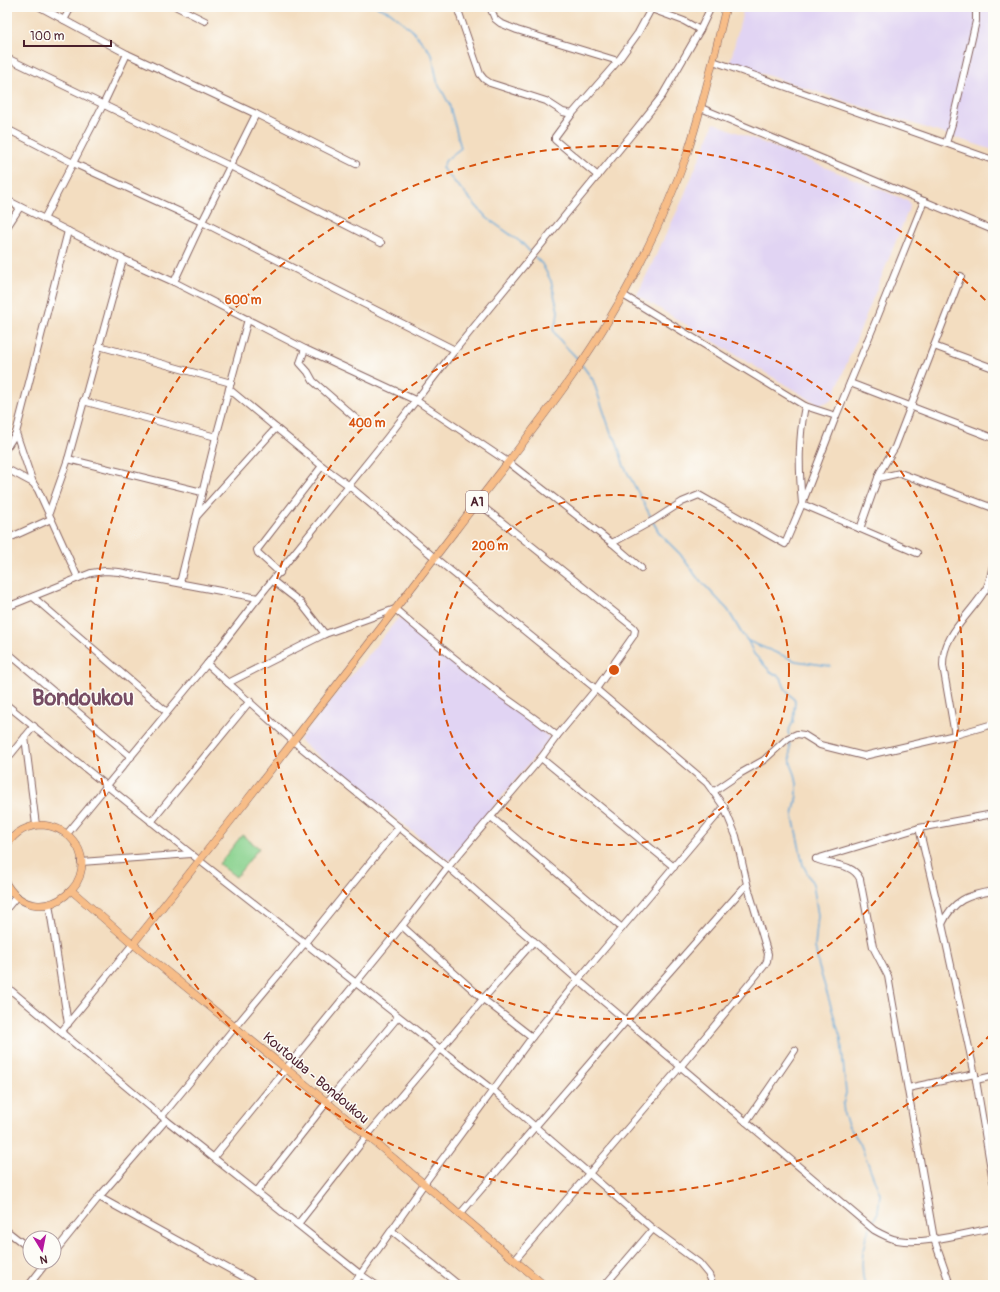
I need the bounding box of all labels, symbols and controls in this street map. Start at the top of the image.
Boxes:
scale bar [24,22,111,48]
text: 100 m [30,29,65,44]
text: 600 m [225,293,262,308]
text: 400 m [348,416,386,431]
road number: A1 [466,491,488,513]
text: 200 m [472,539,509,554]
centre of rings [607,663,621,677]
district label: Bondoukou [32,684,134,712]
street label: Koutouba - Bondoukou [259,1029,373,1127]
north arrow [22,1230,62,1270]
text: N [38,1252,48,1267]

